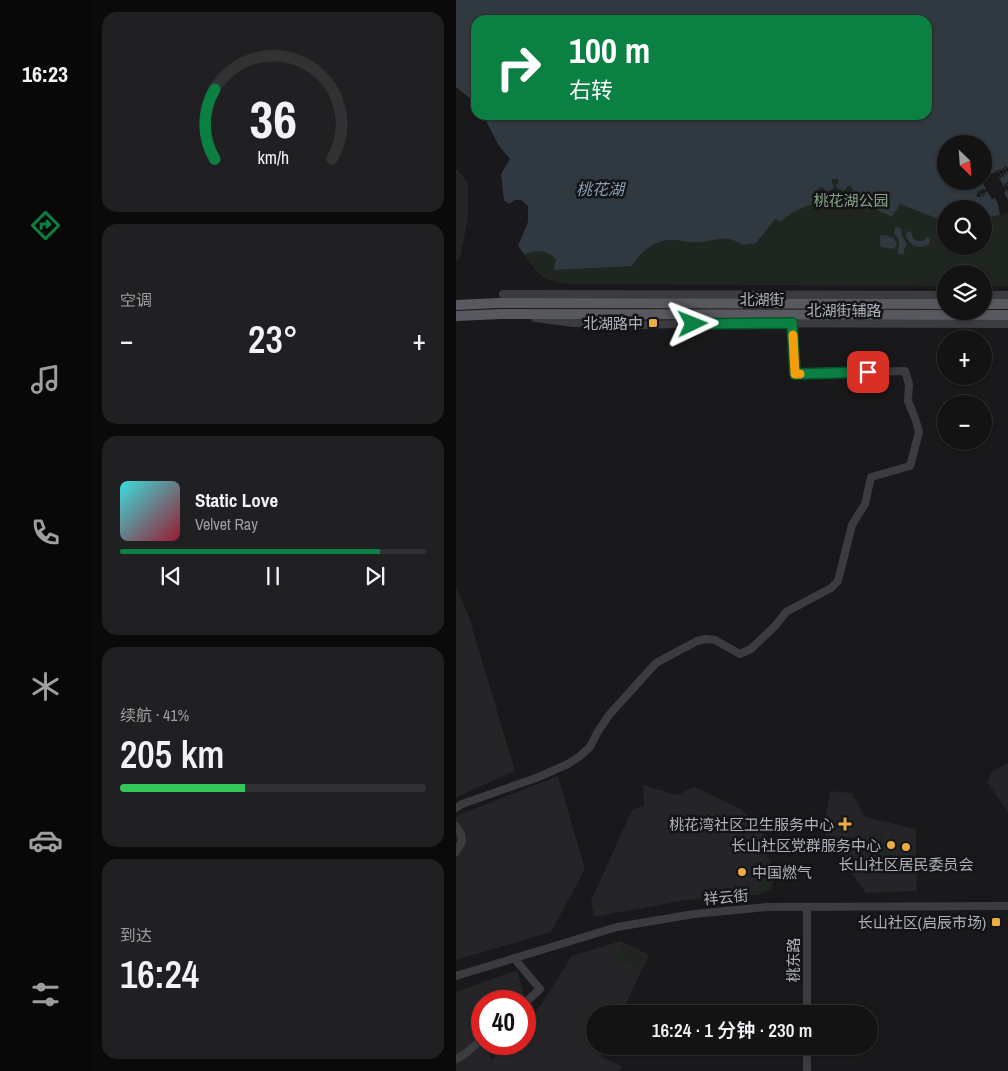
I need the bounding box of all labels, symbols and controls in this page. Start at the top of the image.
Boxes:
text: 100 m [569,27,650,74]
icon: right [486,35,551,100]
text: 16:23 [22,59,68,89]
text: 右转 [569,75,613,105]
text: 36 [249,84,297,154]
north arrow [937,135,992,190]
map controls [937,135,992,450]
text: km/h [257,146,289,170]
water label: 桃花湖 [576,178,627,200]
park label: 桃花湖公园 [813,190,889,211]
button: search [937,200,992,255]
icon: directions [28,208,63,243]
button: layers [937,265,992,320]
text: 空调 [120,289,152,311]
street label: 北湖街 [739,289,785,310]
position arrow [666,297,718,349]
street label: 北湖街辅路 [806,300,882,321]
place label: 北湖路中 [583,313,643,334]
text: 23° [248,314,298,365]
marker: 北湖路中 [647,317,659,329]
text: − [120,321,133,359]
text: + [413,321,426,359]
button: + [937,330,992,385]
pin [847,351,889,393]
icon: arrive [854,358,882,386]
icon: music [28,362,63,397]
button: − [937,395,992,450]
text: Static Love [195,487,278,513]
text: Velvet Ray [195,513,258,535]
icon: phone [28,515,63,550]
icon: previous [157,562,185,590]
icon: pause [259,562,287,590]
icon: next [361,562,389,590]
icon: climate [28,669,63,704]
text: 续航 · 41% [120,704,189,726]
text: 205 km [120,729,224,780]
place label: 桃花湾社区卫生服务中心 [669,814,834,835]
marker: 桃花湾社区卫生服务中心 [838,817,852,831]
icon: car [28,823,63,858]
place label: 长山社区党群服务中心 [731,835,881,856]
marker: 长山社区党群服务中心 [885,839,897,851]
marker: 长山社区居民委员会 [900,841,912,853]
place label: 长山社区居民委员会 [838,854,974,875]
place label: 中国燃气 [752,862,812,883]
marker: 中国燃气 [736,866,748,878]
street label: 祥云街 [703,885,749,909]
place label: 长山社区(启辰市场) [858,912,986,933]
marker: 长山社区(启辰市场) [990,916,1002,928]
text: 到达 [120,924,152,946]
street label: 桃东路 [783,937,804,983]
text: 16:24 [120,949,199,1000]
icon: filters [28,977,63,1012]
speed limit sign: 40 [471,990,536,1055]
text: 16:24 · 1 分钟 · 230 m [652,1017,812,1043]

